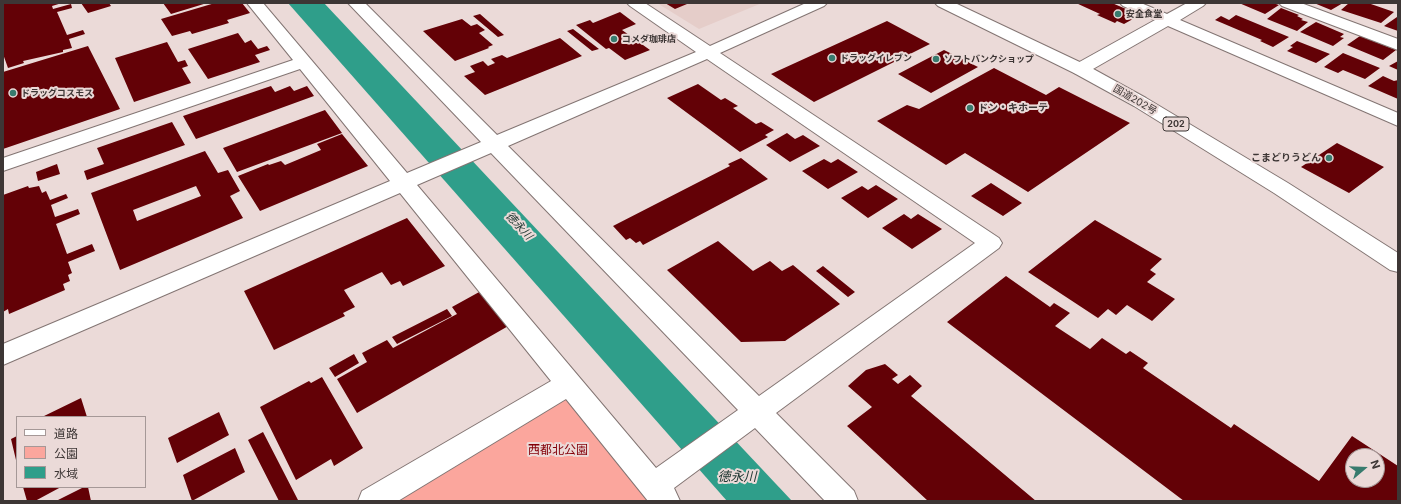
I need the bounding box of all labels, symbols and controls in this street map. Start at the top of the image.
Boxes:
marker: 安全食堂 [1113,9,1123,19]
place label: 安全食堂 [1126,9,1162,19]
marker: コメダ珈琲店 [609,34,619,44]
place label: コメダ珈琲店 [622,34,676,44]
marker: ドラッグイレブン [827,53,837,63]
place label: ドラッグイレブン [840,53,912,63]
marker: ソフトバンクショップ [931,54,941,64]
place label: ソフトバンクショップ [944,54,1034,64]
street label: 国道202号 [1111,83,1159,117]
marker: ドラッグコスモス [8,88,18,98]
place label: ドラッグコスモス [21,88,93,98]
place label: ドン・キホーテ [978,102,1048,114]
marker: ドン・キホーテ [965,103,975,113]
road number: 202 [1163,117,1189,131]
place label: こまどりうどん [1251,152,1321,164]
marker: こまどりうどん [1324,153,1334,163]
water label: 徳永川 [503,209,535,243]
legend [16,416,146,488]
text: 道路 [54,426,78,441]
park label: 西都北公園 [528,443,588,457]
text: 公園 [54,446,78,461]
north arrow [1345,448,1385,488]
text: N [1367,458,1383,471]
text: 水域 [54,466,78,481]
water label: 徳永川 [718,469,756,485]

